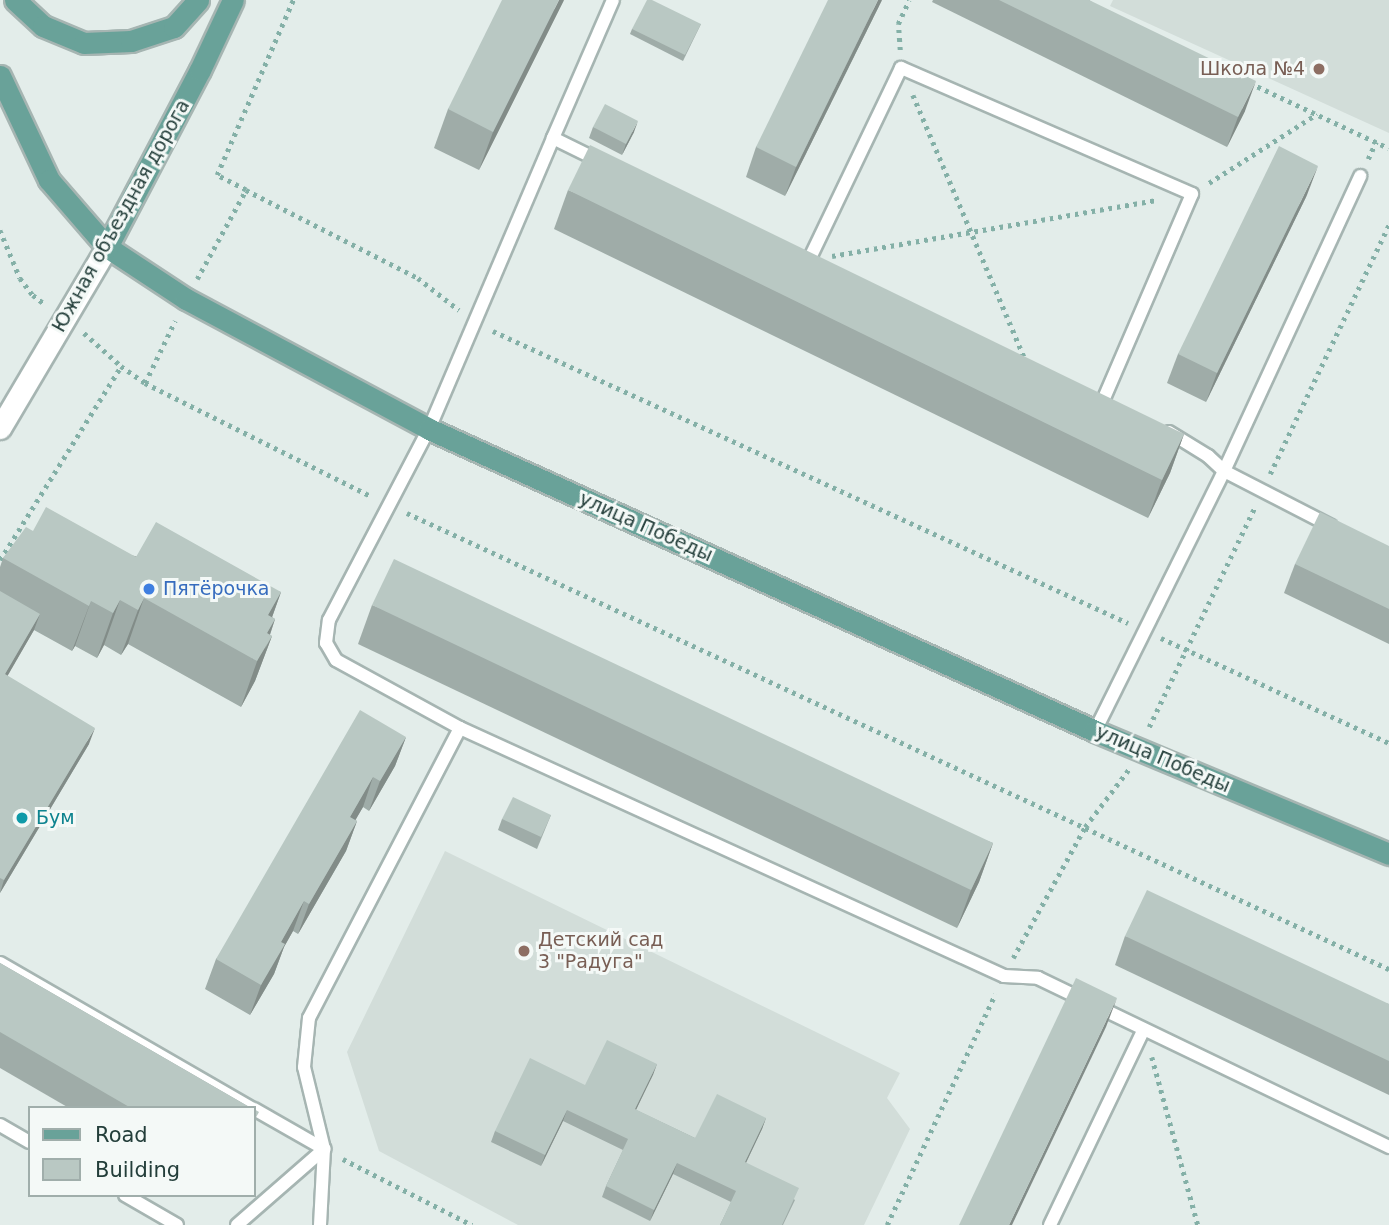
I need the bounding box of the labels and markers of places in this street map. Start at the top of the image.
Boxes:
place label: Школа №4 [1200,58,1305,80]
marker: Школа №4 [1311,61,1327,77]
place label: Пятёрочка [163,578,270,600]
marker: Пятёрочка [141,581,157,597]
place label: Бум [36,807,75,829]
marker: Бум [14,810,30,826]
place label: Детский сад 3 "Радуга" [538,929,663,973]
marker: Детский сад 3 "Радуга" [516,943,532,959]

